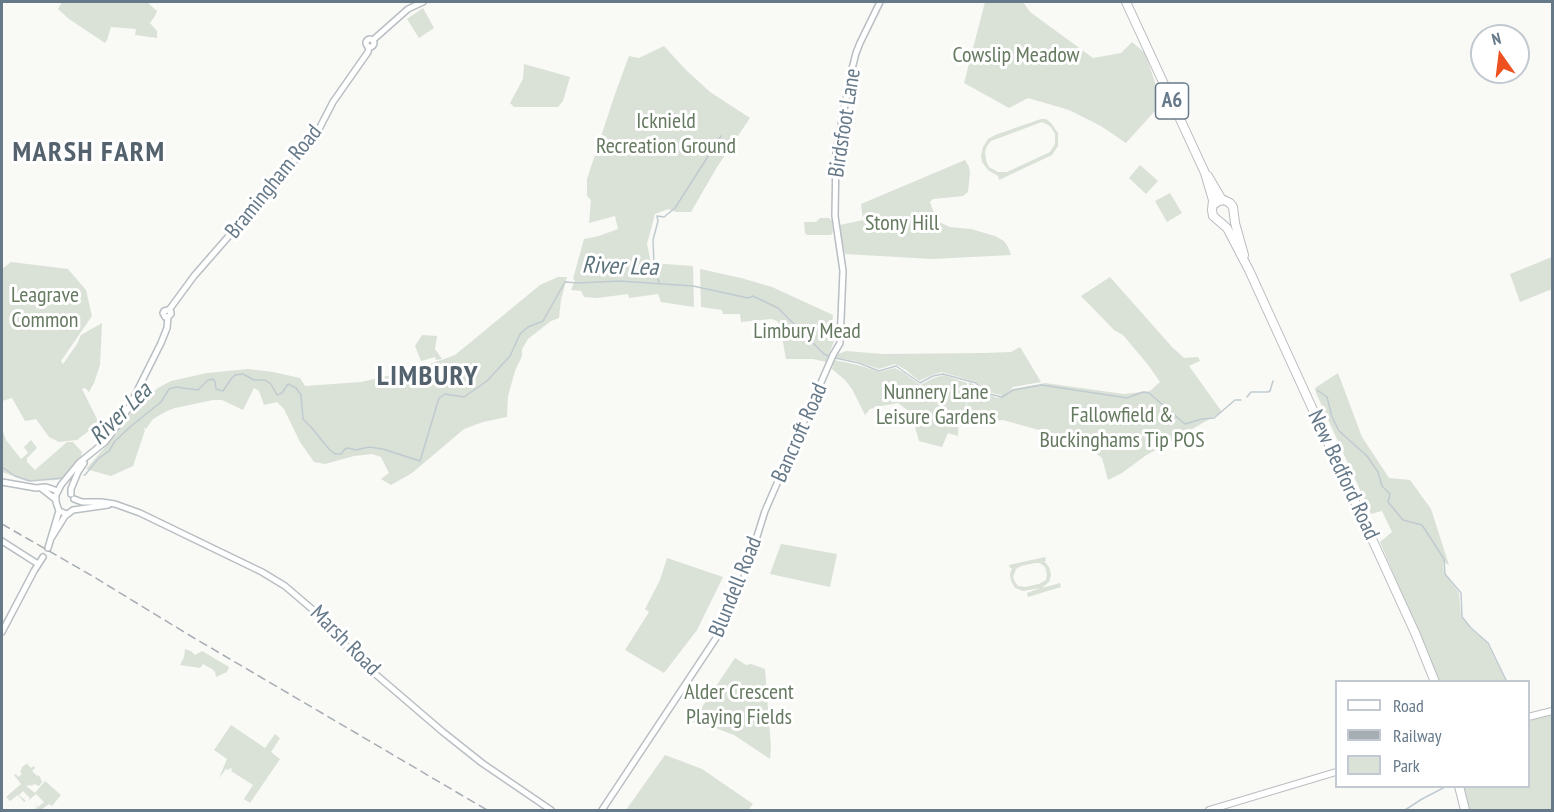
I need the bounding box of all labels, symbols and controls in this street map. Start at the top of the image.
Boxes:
north arrow [1470,24,1530,84]
text: N [1490,28,1503,49]
park label: Cowslip Meadow [952,43,1080,69]
street label: Birdsfoot Lane [823,67,867,179]
road number: A6 [1156,83,1188,119]
park label: Icknield Recreation Ground [596,109,736,160]
street label: Bramingham Road [220,120,328,244]
district label: MARSH FARM [12,136,166,170]
park label: Stony Hill [865,211,939,237]
water label: River Lea [582,251,658,283]
park label: Leagrave Common [11,283,79,334]
park label: Limbury Mead [753,319,861,345]
district label: LIMBURY [377,360,479,394]
water label: River Lea [84,377,158,451]
street label: Bancroft Road [766,379,834,487]
park label: Nunnery Lane Leisure Gardens [876,380,996,432]
park label: Fallowfield & Buckinghams Tip POS [1039,403,1205,454]
street label: New Bedford Road [1301,406,1385,544]
street label: Blundell Road [704,533,768,641]
street label: Marsh Road [304,600,386,682]
park label: Alder Crescent Playing Fields [684,680,794,732]
legend [1335,680,1530,788]
text: Road [1393,694,1424,717]
text: Railway [1393,724,1442,747]
text: Park [1393,754,1420,777]

